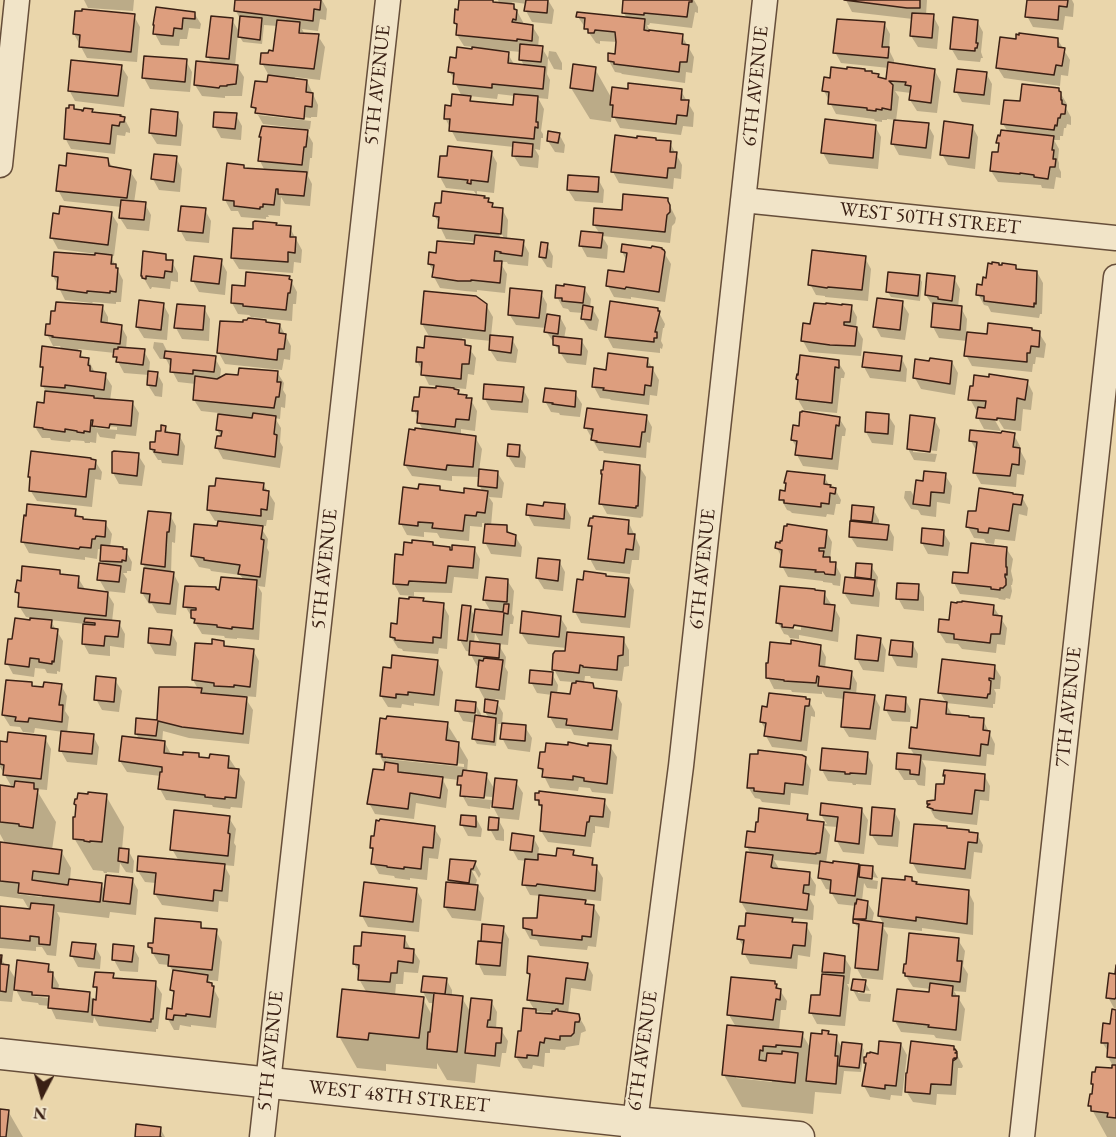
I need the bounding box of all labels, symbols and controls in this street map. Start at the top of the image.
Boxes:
street label: 5TH AVENUE [360,24,396,146]
street label: 6TH AVENUE [738,25,774,147]
street label: WEST 50TH STREET [838,198,1022,240]
street label: 5TH AVENUE [307,508,343,630]
street label: 6TH AVENUE [685,508,721,630]
street label: 7TH AVENUE [1051,646,1087,768]
street label: 6TH AVENUE [623,989,663,1113]
street label: 5TH AVENUE [253,990,289,1112]
north arrow [12,1065,72,1125]
street label: WEST 48TH STREET [307,1076,491,1118]
text: N [33,1102,48,1125]

